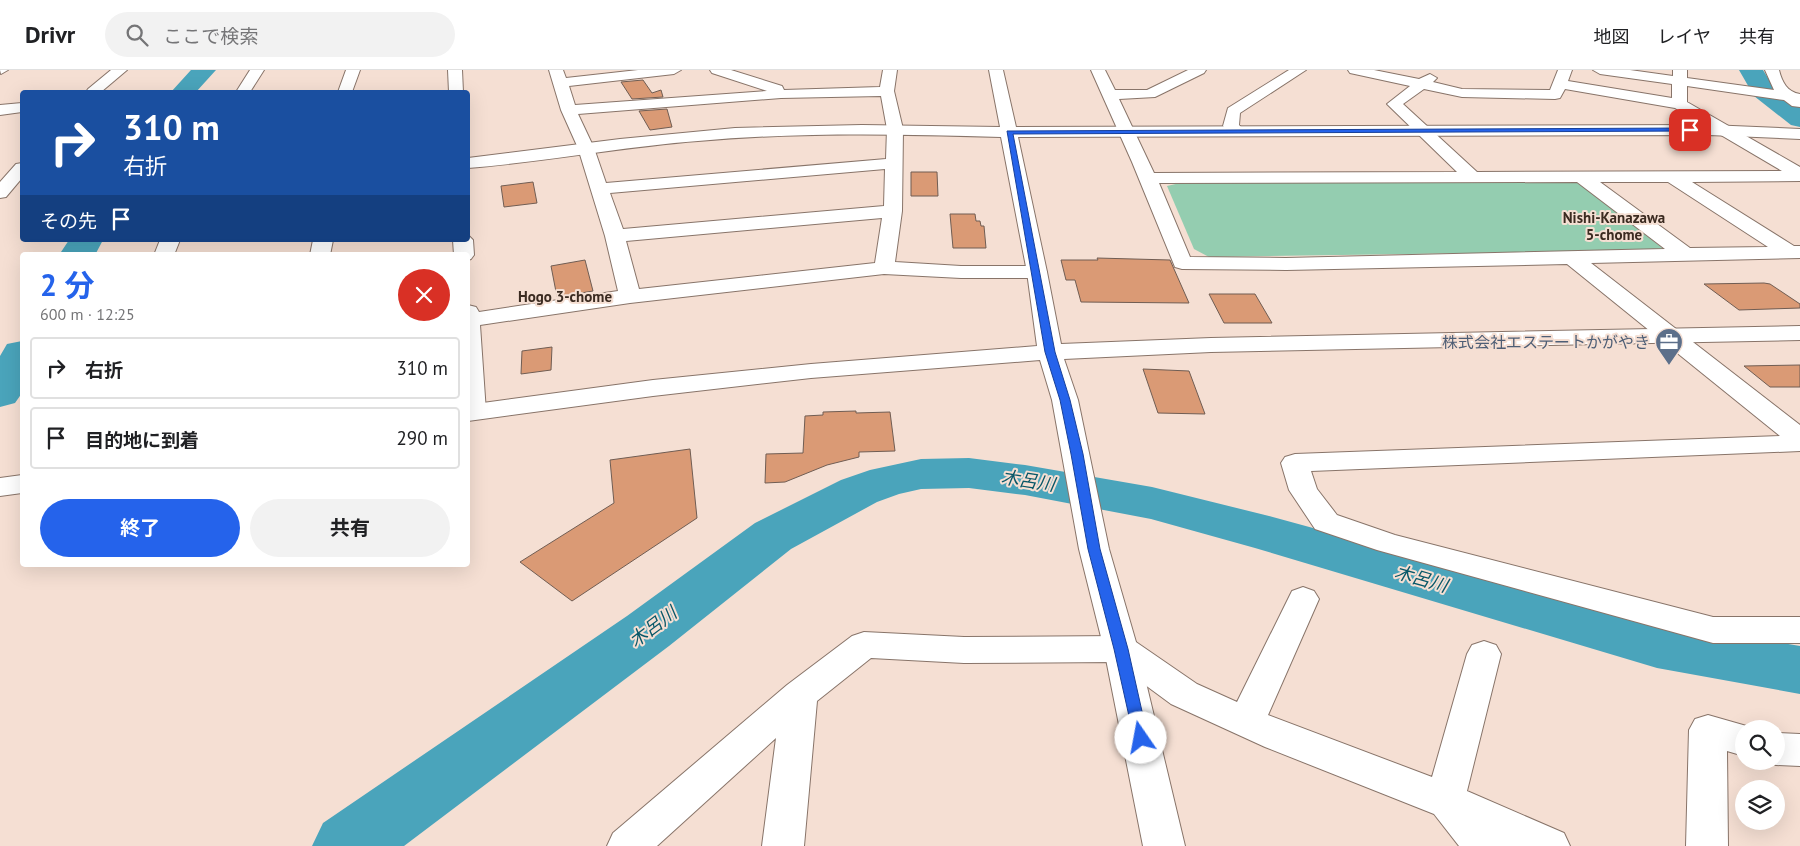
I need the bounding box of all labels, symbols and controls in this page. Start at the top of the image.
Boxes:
search box [105,12,455,57]
text: Drivr [25,19,75,50]
icon: search [123,21,151,49]
text: ここで検索 [163,24,258,48]
text: 地図 [1594,25,1630,48]
text: レイヤ [1658,25,1711,48]
text: 共有 [1739,25,1775,48]
text: 310 m [123,104,220,150]
pin [1669,109,1711,151]
icon: right [40,110,105,175]
icon: arrive [1676,116,1704,144]
text: 右折 [123,152,167,180]
icon: arrive [107,205,135,233]
district label: Nishi-Kanazawa 5-chome [1563,208,1665,244]
text: その先 [40,209,97,233]
text: 2 分 [40,265,95,304]
button: close [398,269,450,321]
district label: Hogo 3-chome [518,287,612,306]
text: 600 m · 12:25 [40,304,135,324]
office icon: 株式会社エステートかがやき [1654,327,1684,366]
place label: 株式会社エステートかがやき [1442,332,1650,352]
icon: right [42,354,70,382]
text: 310 m [396,356,448,380]
text: 右折 [85,358,123,382]
icon: arrive [42,424,70,452]
text: 290 m [396,426,448,450]
text: 目的地に到着 [85,428,199,452]
water label: 木呂川 [1000,465,1059,496]
button: 終了 [40,499,240,557]
button: 共有 [250,499,450,557]
water label: 木呂川 [1392,560,1452,598]
water label: 木呂川 [624,600,683,652]
position arrow [1114,711,1166,763]
map controls [1735,720,1785,830]
button: search [1735,720,1785,770]
button: layers [1735,780,1785,830]

